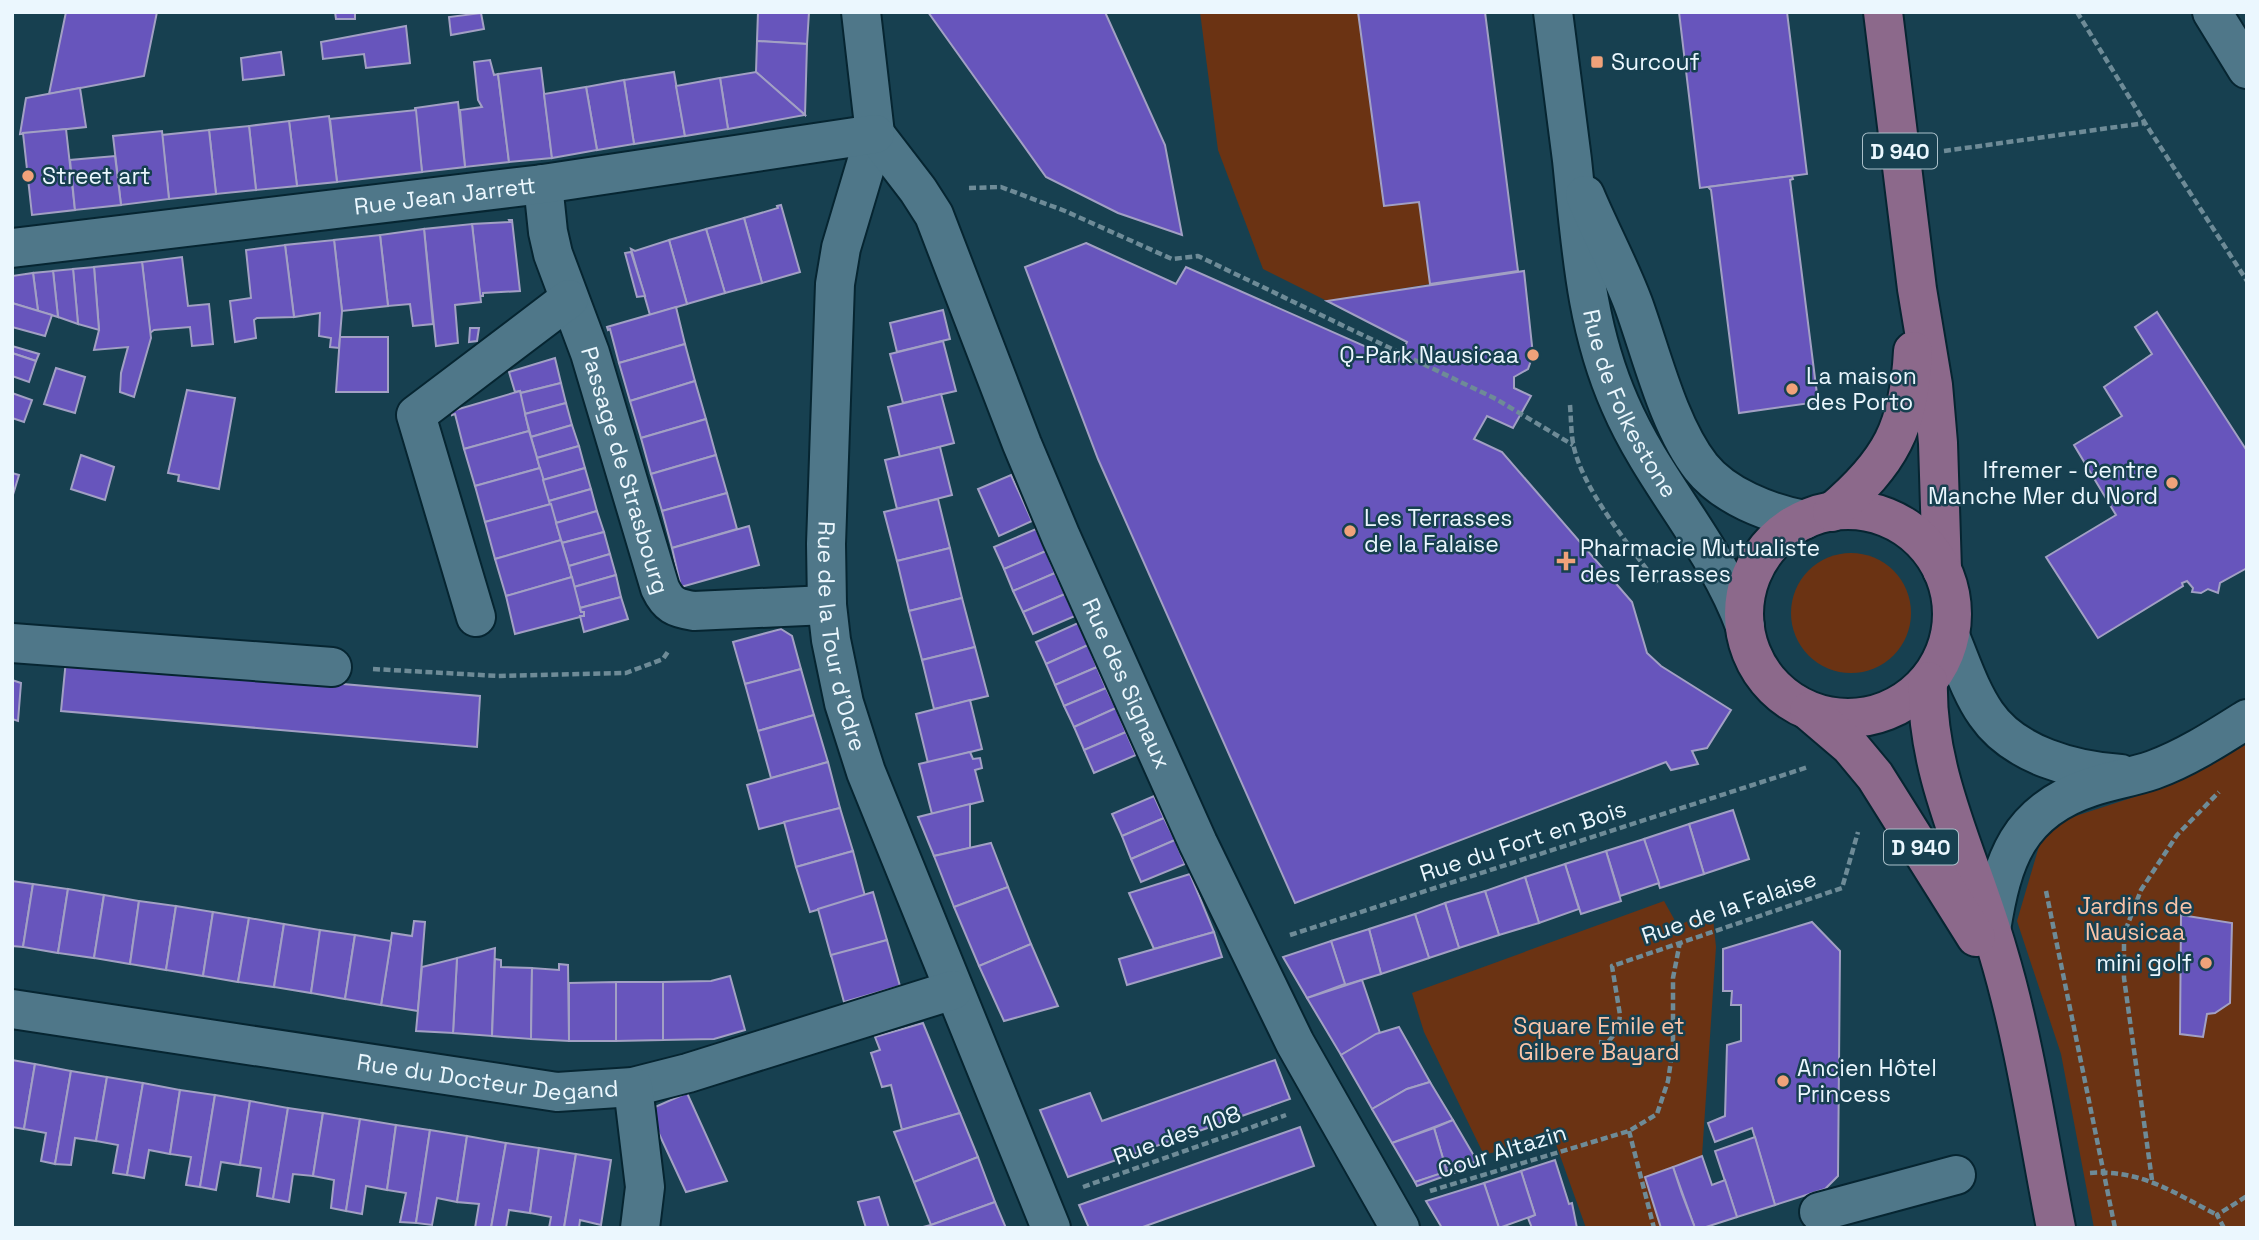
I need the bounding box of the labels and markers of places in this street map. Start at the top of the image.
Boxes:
place label: Surcouf [1611,47,1700,77]
marker: Surcouf [1589,54,1605,70]
place label: Street art [42,161,151,191]
marker: Street art [20,168,36,184]
place label: Q-Park Nausicaa [1339,340,1519,370]
marker: Q-Park Nausicaa [1525,347,1541,363]
place label: La maison des Porto [1806,361,1917,417]
marker: La maison des Porto [1784,381,1800,397]
place label: Ifremer - Centre Manche Mer du Nord [1928,455,2158,511]
marker: Ifremer - Centre Manche Mer du Nord [2164,475,2180,491]
place label: Les Terrasses de la Falaise [1364,503,1512,559]
marker: Les Terrasses de la Falaise [1342,523,1358,539]
place label: Pharmacie Mutualiste des Terrasses [1580,533,1820,589]
marker: Pharmacie Mutualiste des Terrasses [1558,553,1574,569]
place label: mini golf [2096,948,2192,978]
marker: mini golf [2198,955,2214,971]
place label: Ancien Hôtel Princess [1797,1053,1937,1109]
marker: Ancien Hôtel Princess [1775,1073,1791,1089]

